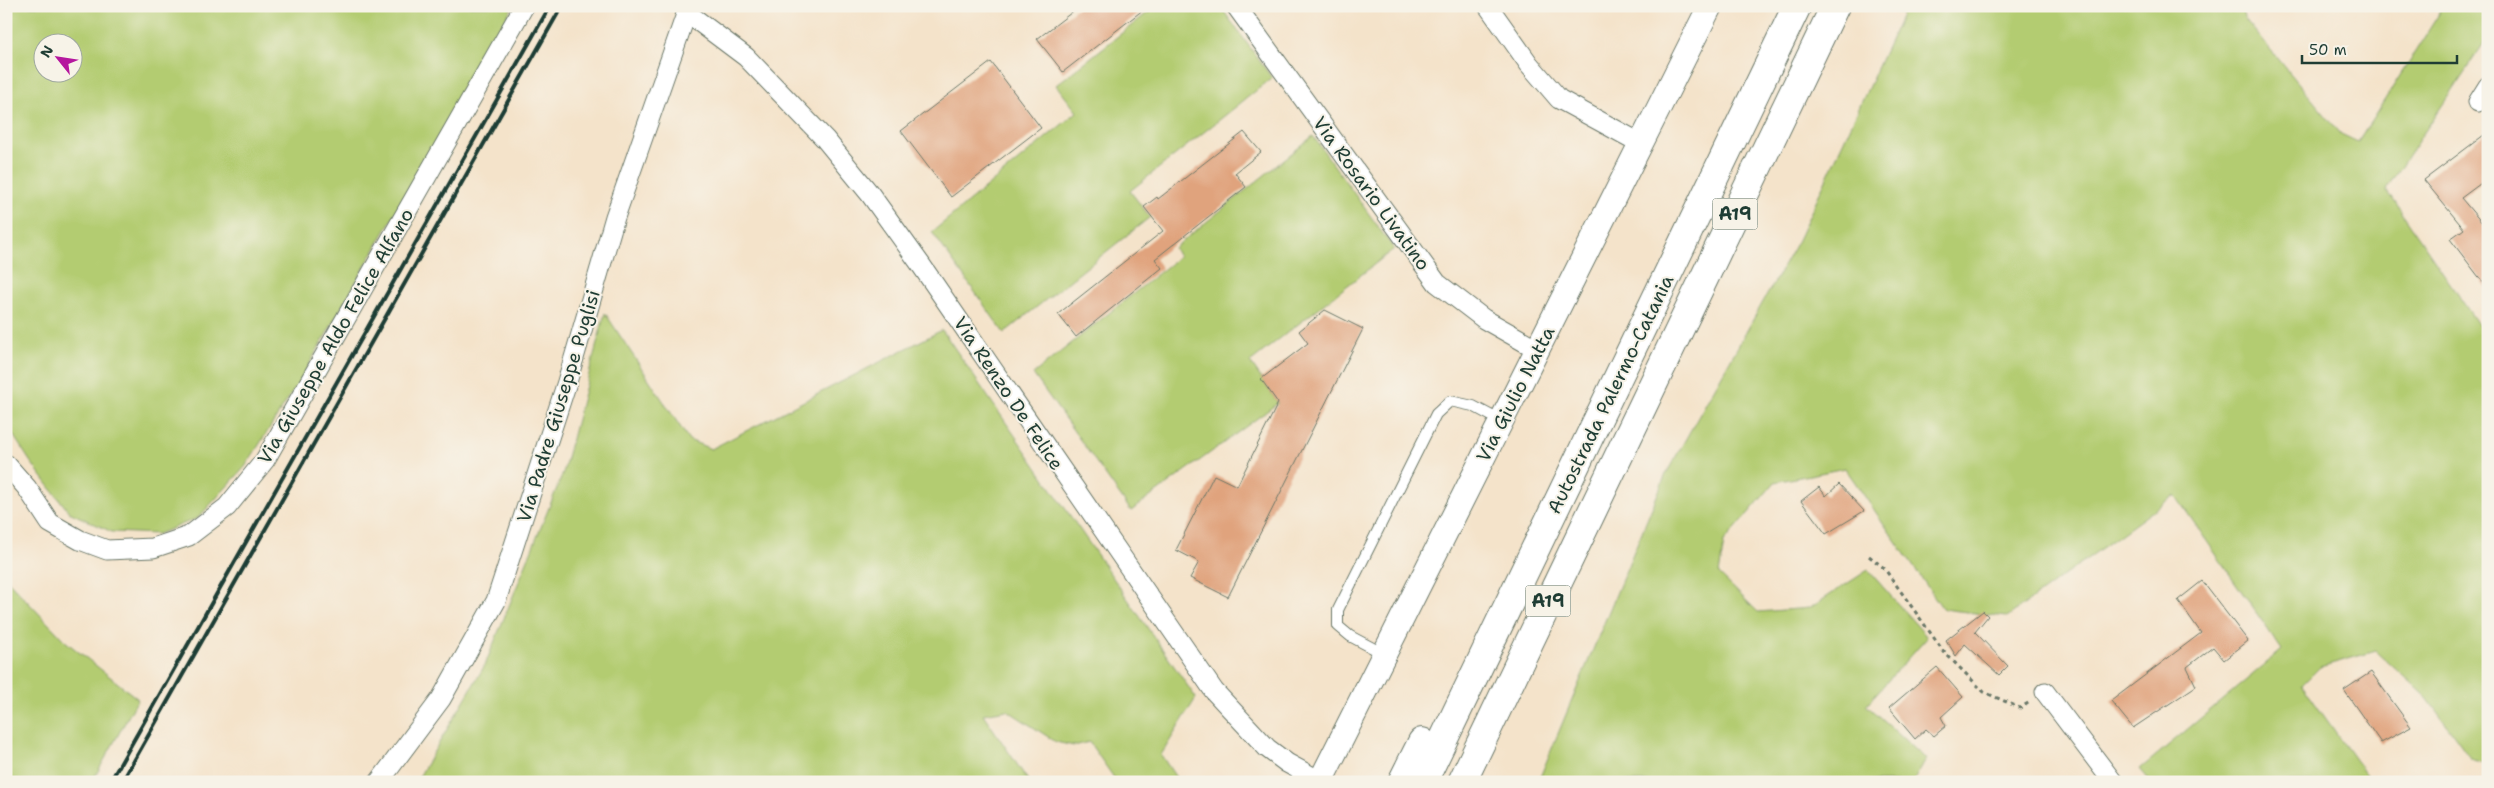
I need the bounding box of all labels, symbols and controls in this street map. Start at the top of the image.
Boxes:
north arrow [32,32,82,82]
scale bar [2302,32,2456,64]
text: 50 m [2309,40,2347,60]
text: N [36,42,57,61]
street label: Via Rosario Livatino [1307,111,1436,275]
road number: A19 [1712,198,1758,230]
street label: Via Giuseppe Aldo Felice Alfano [252,204,419,469]
street label: Autostrada Palermo-Catania [1542,270,1679,518]
street label: Via Padre Giuseppe Puglisi [511,287,606,525]
street label: Via Renzo De Felice [948,312,1069,475]
street label: Via Giulio Natta [1470,322,1560,466]
road number: A19 [1526,586,1570,616]

